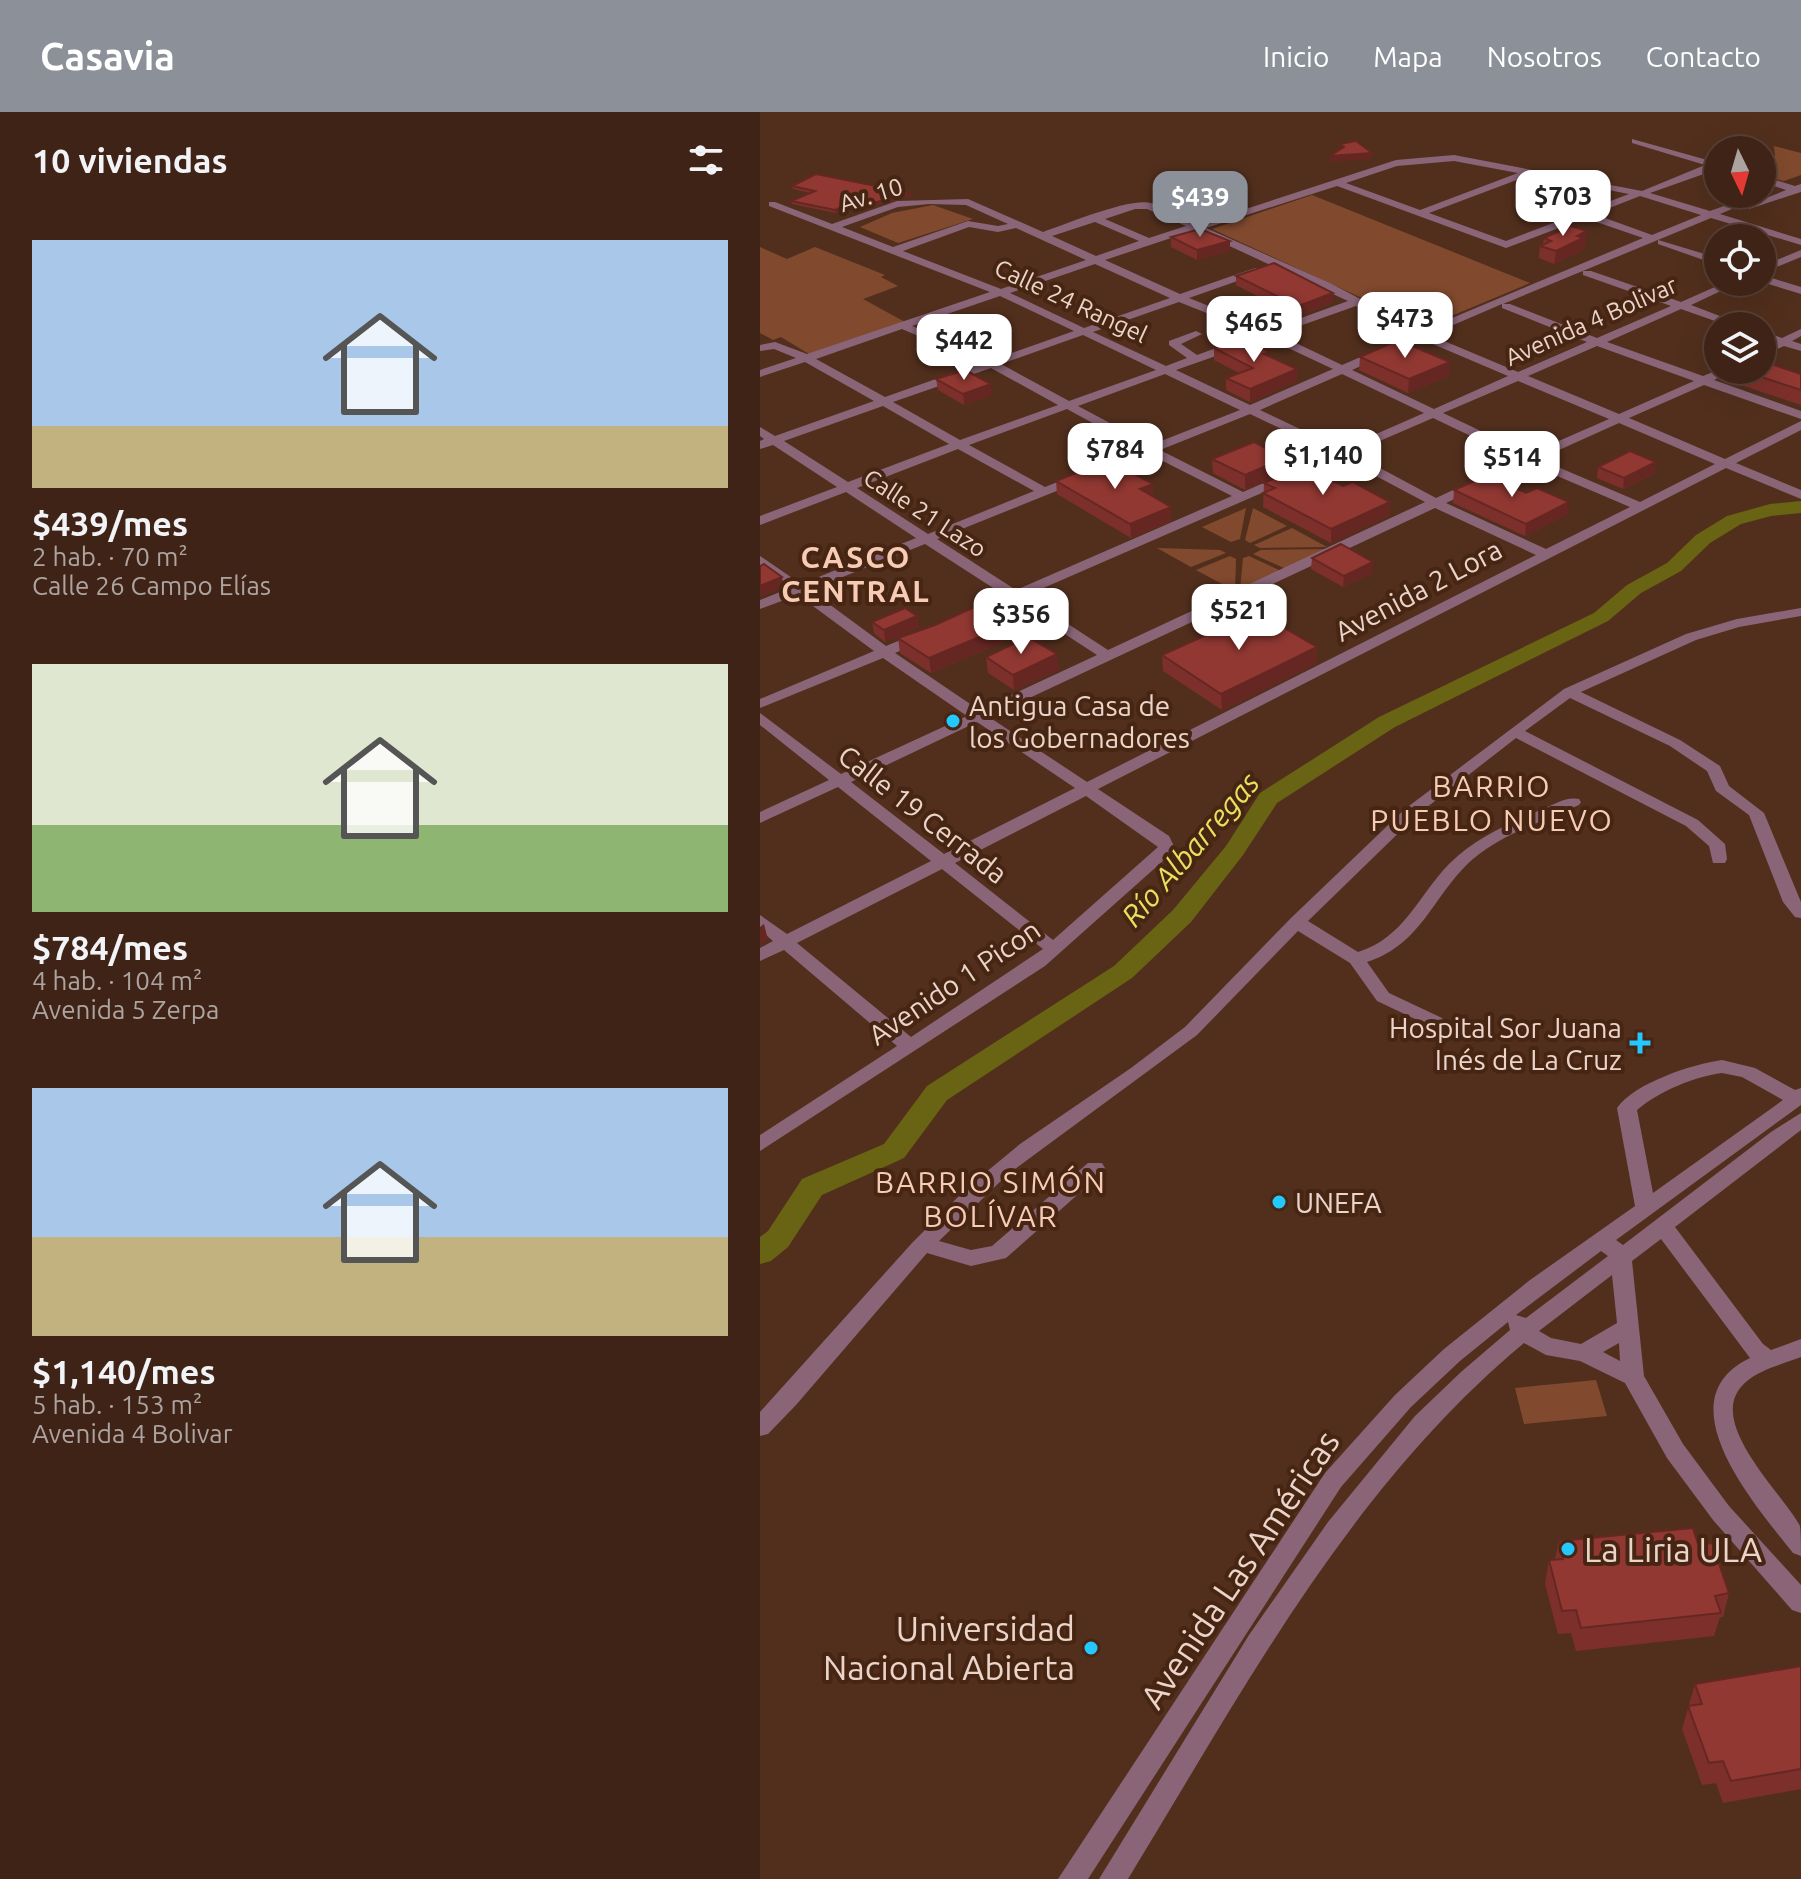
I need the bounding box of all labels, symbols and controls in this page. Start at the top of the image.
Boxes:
text: Casavia [40,35,175,77]
text: Inicio [1263,41,1329,72]
text: Mapa [1373,41,1443,72]
text: Nosotros [1487,41,1602,72]
text: Contacto [1646,41,1761,72]
north arrow [1704,136,1776,208]
map controls [1704,136,1776,384]
icon: filters [684,138,728,182]
text: 10 viviendas [32,141,228,179]
pin: $703 [1516,170,1610,238]
pin: $439 [1153,171,1247,239]
street label: Av. 10 [836,173,906,217]
text: $703 [1534,181,1592,210]
text: $439 [1171,182,1229,211]
button: locate [1704,224,1776,296]
street label: Calle 24 Rangel [990,254,1152,348]
street label: Avenida 4 Bolivar [1501,271,1681,371]
icon: home [308,292,452,436]
pin: $473 [1358,292,1452,360]
pin: $465 [1207,296,1301,364]
text: $473 [1376,303,1434,332]
text: $465 [1225,307,1283,336]
button: layers [1704,312,1776,384]
pin: $442 [917,314,1011,382]
text: $442 [935,325,993,354]
pin: $784 [1068,423,1162,491]
pin: $1,140 [1258,429,1388,497]
pin: $514 [1465,431,1559,499]
text: $784 [1086,434,1144,463]
text: $1,140 [1283,440,1363,469]
text: $514 [1483,442,1541,471]
street label: Calle 21 Lazo [859,463,991,563]
text: $439/mes [32,504,188,542]
street label: Avenida 2 Lora [1329,533,1507,647]
district label: CASCO CENTRAL [781,540,931,608]
text: 2 hab. · 70 m² [32,542,188,571]
text: Calle 26 Campo Elías [32,571,271,600]
pin: $521 [1192,584,1286,652]
pin: $356 [974,588,1068,656]
text: $521 [1210,595,1268,624]
text: $356 [992,599,1050,628]
place label: Antigua Casa de los Gobernadores [969,690,1190,753]
marker: Antigua Casa de los Gobernadores [944,712,962,730]
icon: home [308,716,452,860]
street label: Calle 19 Cerrada [833,739,1013,889]
water label: Río Albarregas [1114,765,1266,933]
district label: BARRIO PUEBLO NUEVO [1370,769,1614,837]
street label: Avenido 1 Picon [862,913,1046,1051]
text: $784/mes [32,928,188,966]
text: 4 hab. · 104 m² [32,966,202,995]
text: Avenida 5 Zerpa [32,995,219,1024]
place label: Hospital Sor Juana Inés de La Cruz [1389,1012,1622,1075]
marker: Hospital Sor Juana Inés de La Cruz [1629,1032,1651,1054]
icon: home [308,1140,452,1284]
district label: BARRIO SIMÓN BOLÍVAR [875,1165,1107,1233]
place label: UNEFA [1295,1187,1382,1218]
marker: UNEFA [1270,1193,1288,1211]
text: $1,140/mes [32,1352,215,1390]
text: 5 hab. · 153 m² [32,1390,202,1419]
text: Avenida 4 Bolivar [32,1419,233,1448]
street label: Avenida Las Américas [1132,1423,1346,1715]
place label: La Liria ULA [1584,1530,1762,1568]
marker: La Liria ULA [1559,1540,1577,1558]
place label: Universidad Nacional Abierta [823,1609,1075,1686]
marker: Universidad Nacional Abierta [1082,1639,1100,1657]

